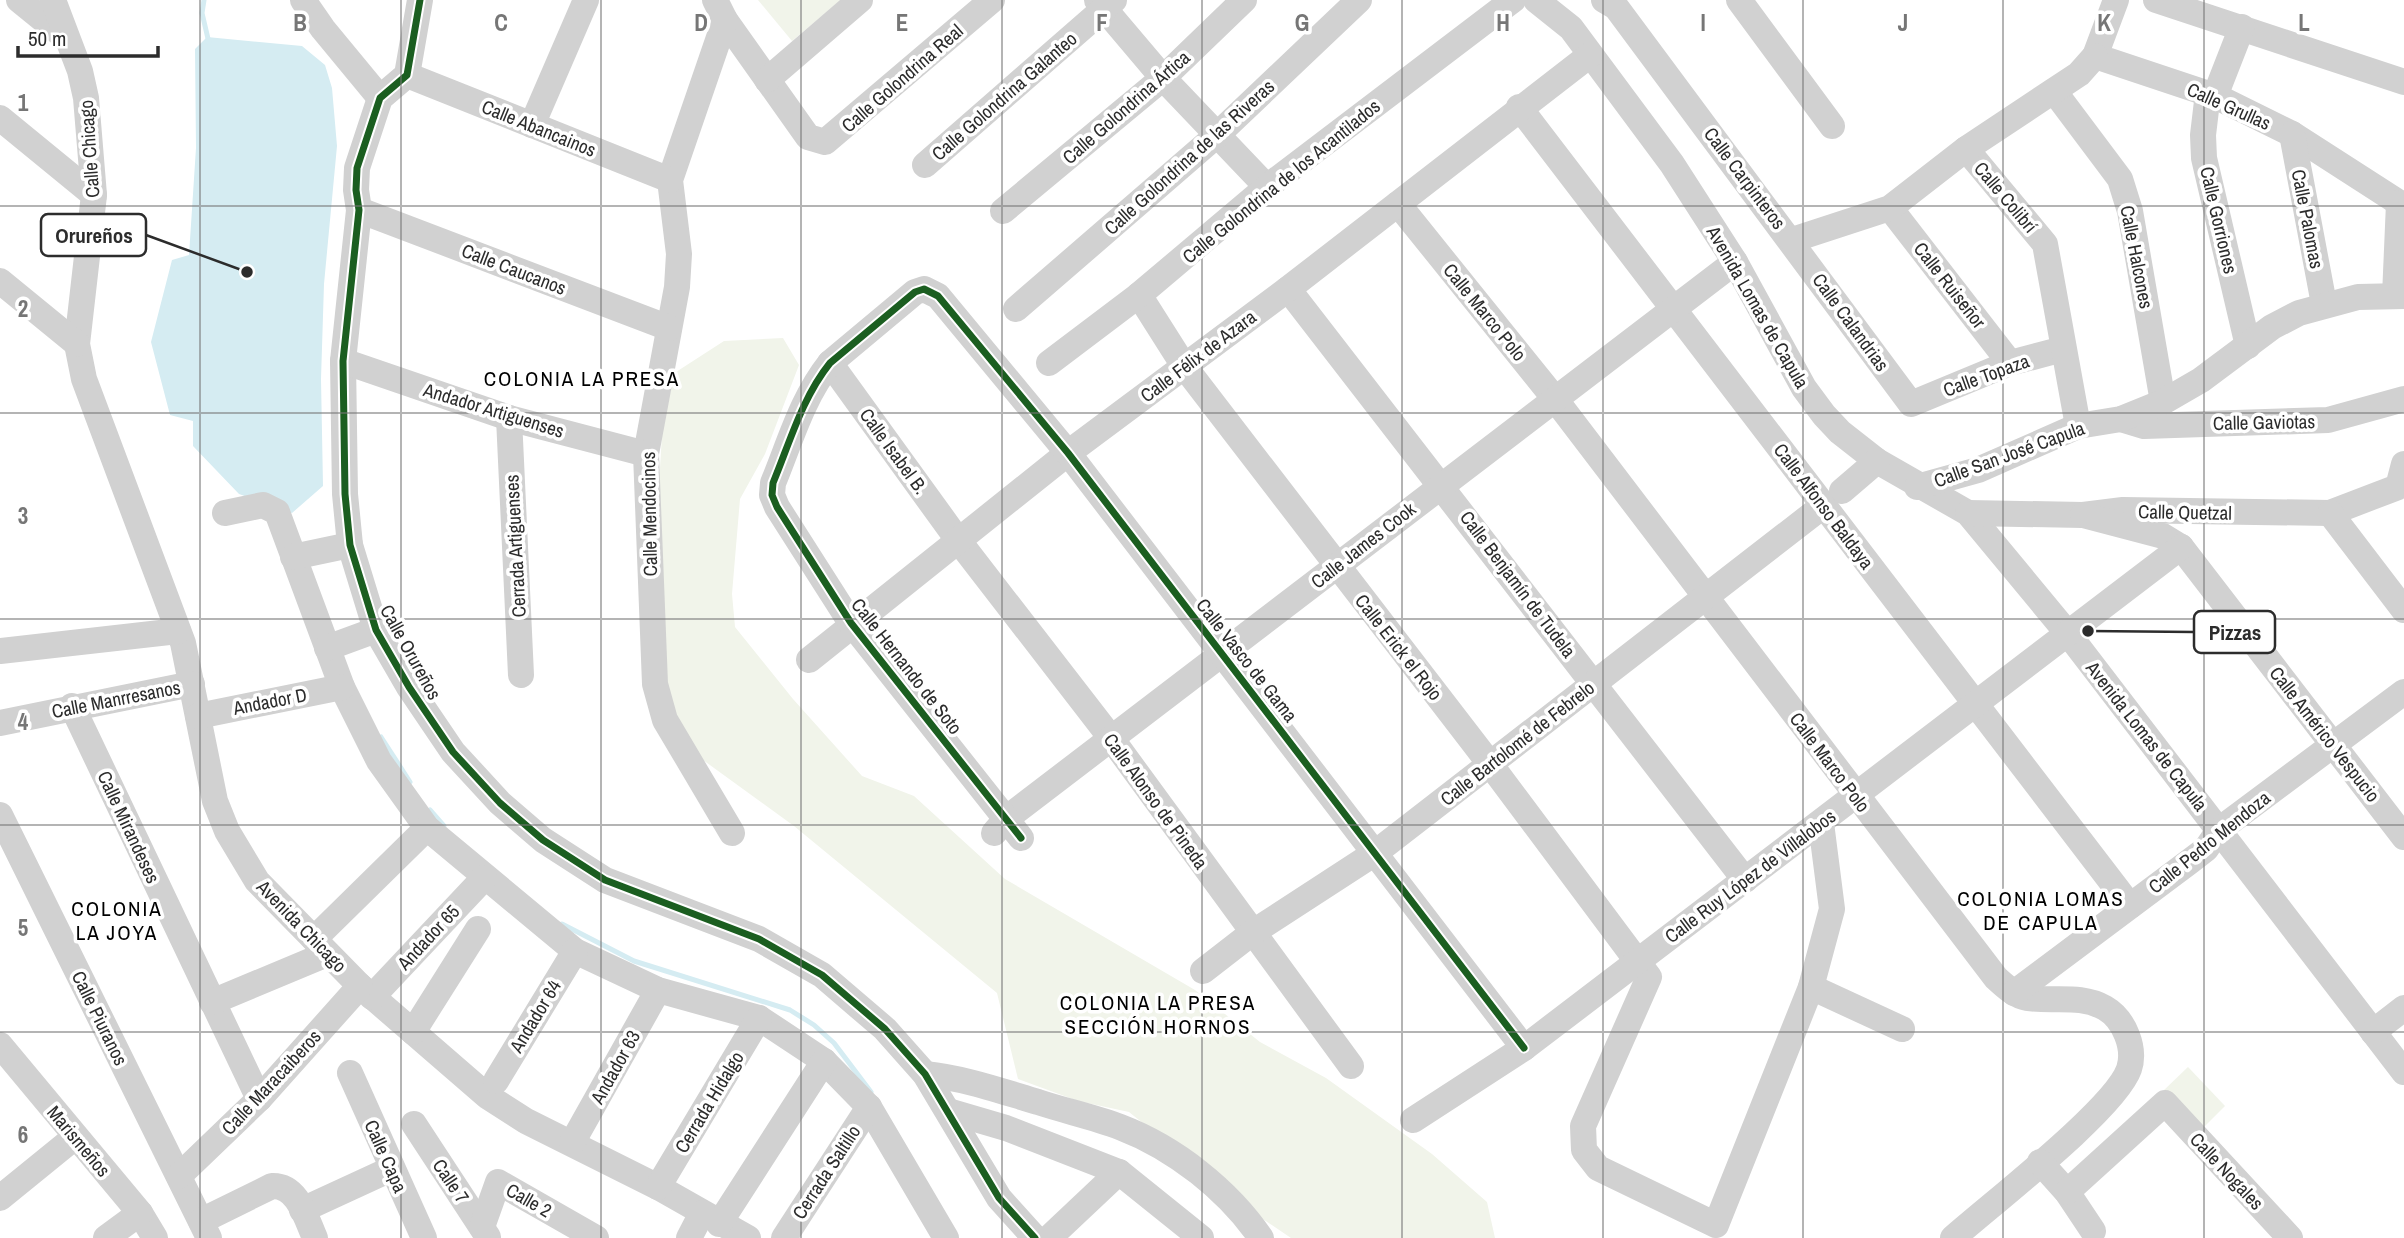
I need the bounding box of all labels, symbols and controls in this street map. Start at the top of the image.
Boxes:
text: B [293,7,307,38]
text: C [494,7,508,38]
text: D [694,7,708,38]
text: E [896,7,908,38]
text: F [1096,7,1108,38]
text: G [1295,7,1309,38]
text: H [1496,7,1510,38]
text: I [1700,7,1706,38]
text: J [1898,7,1908,38]
text: K [2097,7,2111,38]
text: L [2298,7,2310,38]
scale bar [18,14,158,58]
street label: Calle Golondrina Real [836,18,968,138]
text: 50 m [28,24,66,53]
street label: Calle Golondrina Galanteo [926,26,1082,166]
street label: Calle Golondrina Ártica [1057,44,1196,170]
street label: Calle Golondrina de las Riveras [1098,73,1280,241]
street label: Calle Grullas [2183,76,2275,136]
text: 1 [18,87,29,118]
street label: Calle Abancainos [478,93,600,163]
street label: Calle Golondrina de los Acantilados [1177,93,1386,269]
street label: Calle Chicago [73,99,105,199]
street label: Calle Carpinteros [1698,122,1792,234]
street label: Calle Colibrí [1968,156,2044,239]
street label: Calle Gorriones [2194,164,2244,276]
street label: Calle Palomas [2286,167,2330,271]
street label: Calle Halcones [2114,203,2160,311]
callout: Orureños [41,214,146,256]
street label: Avenida Lomas de Capula [1700,220,1815,393]
text: Orureños [55,221,133,250]
street label: Calle Ruiseñor [1908,236,1992,334]
street label: Calle Caucanos [458,237,570,301]
street label: Calle Marco Polo [1438,258,1532,366]
street label: Calle Calandrias [1807,268,1895,376]
text: 2 [18,293,28,324]
street label: Calle Félix de Azara [1135,304,1261,408]
street label: Calle Topaza [1939,347,2033,403]
district label: COLONIA LA PRESA [484,364,680,393]
street label: Andador Artiguenses [420,376,568,444]
street label: Calle Isabel B. [854,403,934,499]
street label: Calle Gaviotas [2213,408,2316,436]
street label: Calle San José Capula [1930,415,2088,493]
street label: Calle Alfonso Baldaya [1768,438,1880,575]
street label: Calle Mendocinos [635,451,663,577]
street label: Cerrada Artiguenses [498,474,532,618]
street label: Calle James Cook [1305,496,1421,594]
street label: Calle Quetzal [2138,498,2232,526]
text: 3 [18,500,28,531]
street label: Calle Benjamín de Tudela [1454,505,1582,663]
street label: Calle Erick el Rojo [1349,589,1449,705]
street label: Calle Hernando de Soto [846,592,968,740]
street label: Calle Vasco de Gama [1190,593,1304,728]
street label: Calle Orureños [374,600,448,704]
callout: Pizzas [2194,611,2275,653]
text: Pizzas [2209,618,2261,647]
street label: Avenida Lomas de Capula [2080,655,2214,817]
street label: Calle Américo Vespucio [2264,661,2386,807]
street label: Calle Manrresanos [49,674,183,724]
street label: Calle Bartolomé de Febrelo [1435,675,1599,811]
street label: Andador D [230,681,309,721]
text: 4 [18,706,29,737]
street label: Calle Marco Polo [1784,707,1876,817]
street label: Calle Alonso de Pineda [1098,728,1214,874]
street label: Calle Mirandeses [92,767,166,888]
street label: Calle Pedro Mendoza [2143,785,2276,899]
street label: Calle Ruy López de Villalobos [1659,803,1841,949]
street label: Avenida Chicago [251,873,353,978]
district label: COLONIA LOMAS DE CAPULA [1957,884,2125,937]
district label: COLONIA LA JOYA [71,894,163,947]
street label: Andador 65 [390,898,465,976]
text: 5 [18,912,28,943]
street label: Calle Piuranos [66,966,134,1070]
street label: Andador 64 [503,974,567,1058]
district label: COLONIA LA PRESA SECCIÓN HORNOS [1060,988,1256,1041]
street label: Calle Maracaiberos [215,1024,327,1140]
street label: Andador 63 [584,1025,646,1109]
street label: Cerrada Hidalgo [668,1046,750,1158]
street label: Marismeños [41,1100,117,1182]
street label: Calle Capa [358,1116,414,1197]
text: 6 [18,1119,28,1150]
street label: Cerrada Saltillo [786,1120,866,1224]
street label: Calle Nogales [2184,1127,2270,1215]
street label: Calle 7 [427,1154,476,1209]
street label: Calle 2 [501,1177,557,1223]

